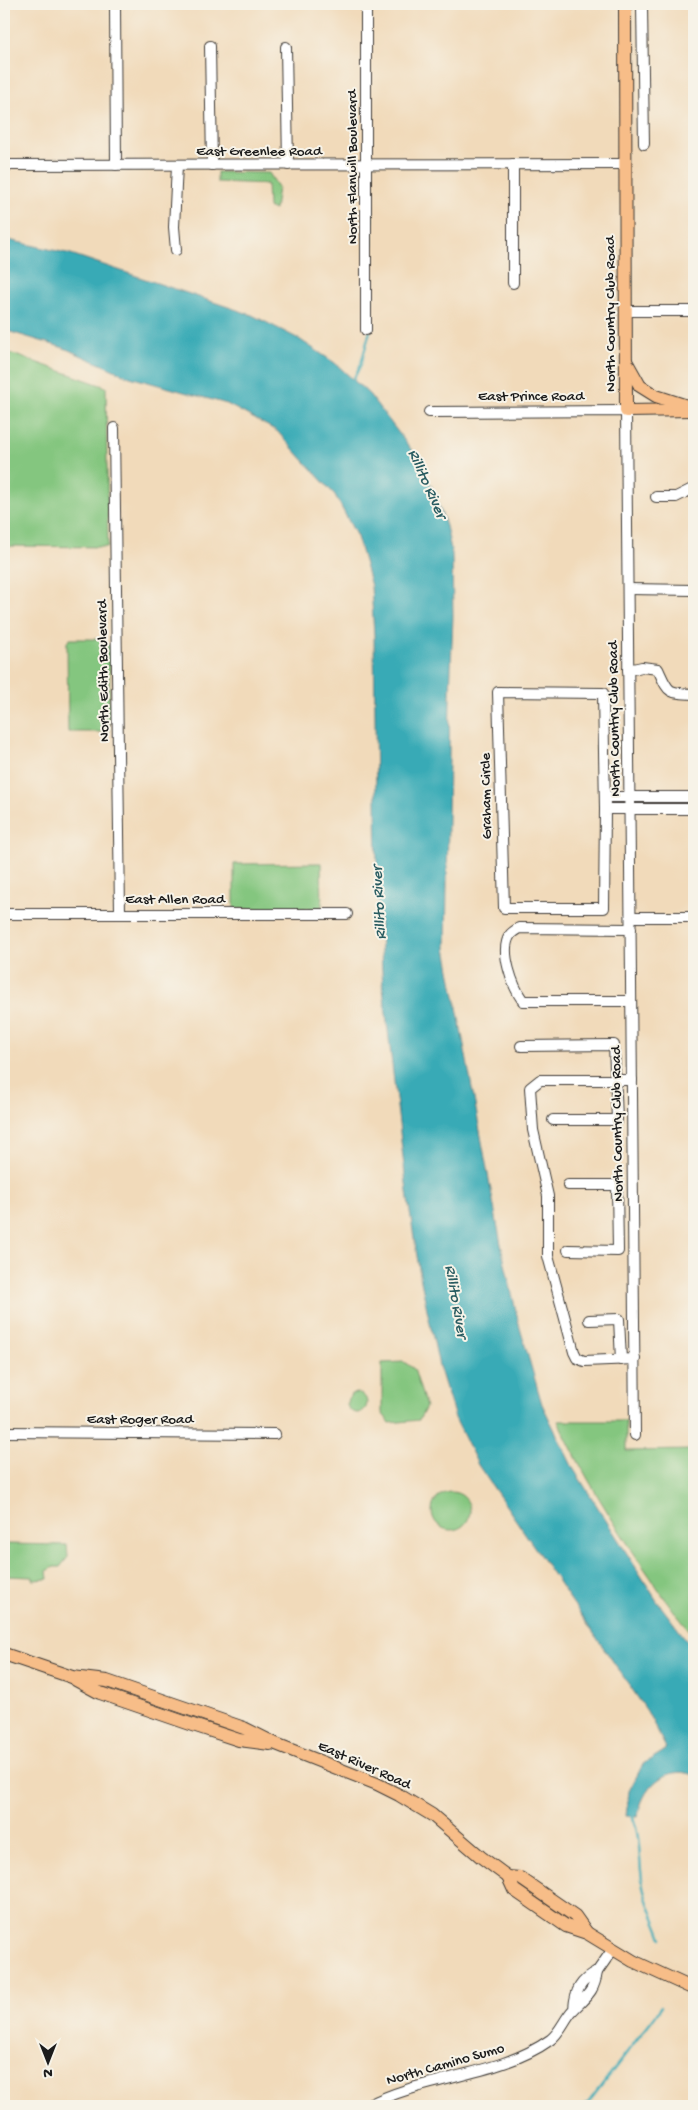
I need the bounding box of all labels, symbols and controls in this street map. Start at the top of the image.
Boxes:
street label: North Flanwill Boulevard [344,88,362,244]
street label: East Greenlee Road [196,143,323,161]
street label: North Country Club Road [602,235,620,392]
street label: East Prince Road [478,388,585,406]
water label: Rillito River [402,447,451,525]
street label: North Edith Boulevard [94,598,114,742]
street label: North Country Club Road [605,640,625,797]
street label: Graham Circle [477,752,497,839]
water label: Rillito River [369,862,392,940]
street label: East Allen Road [125,891,226,909]
street label: North Country Club Road [608,1045,628,1202]
water label: Rillito River [439,1264,471,1343]
street label: East Roger Road [87,1411,194,1429]
street label: East River Road [315,1737,415,1795]
north arrow [22,2038,72,2088]
street label: North Camino Sumo [384,2039,507,2090]
text: N [43,2064,53,2081]

